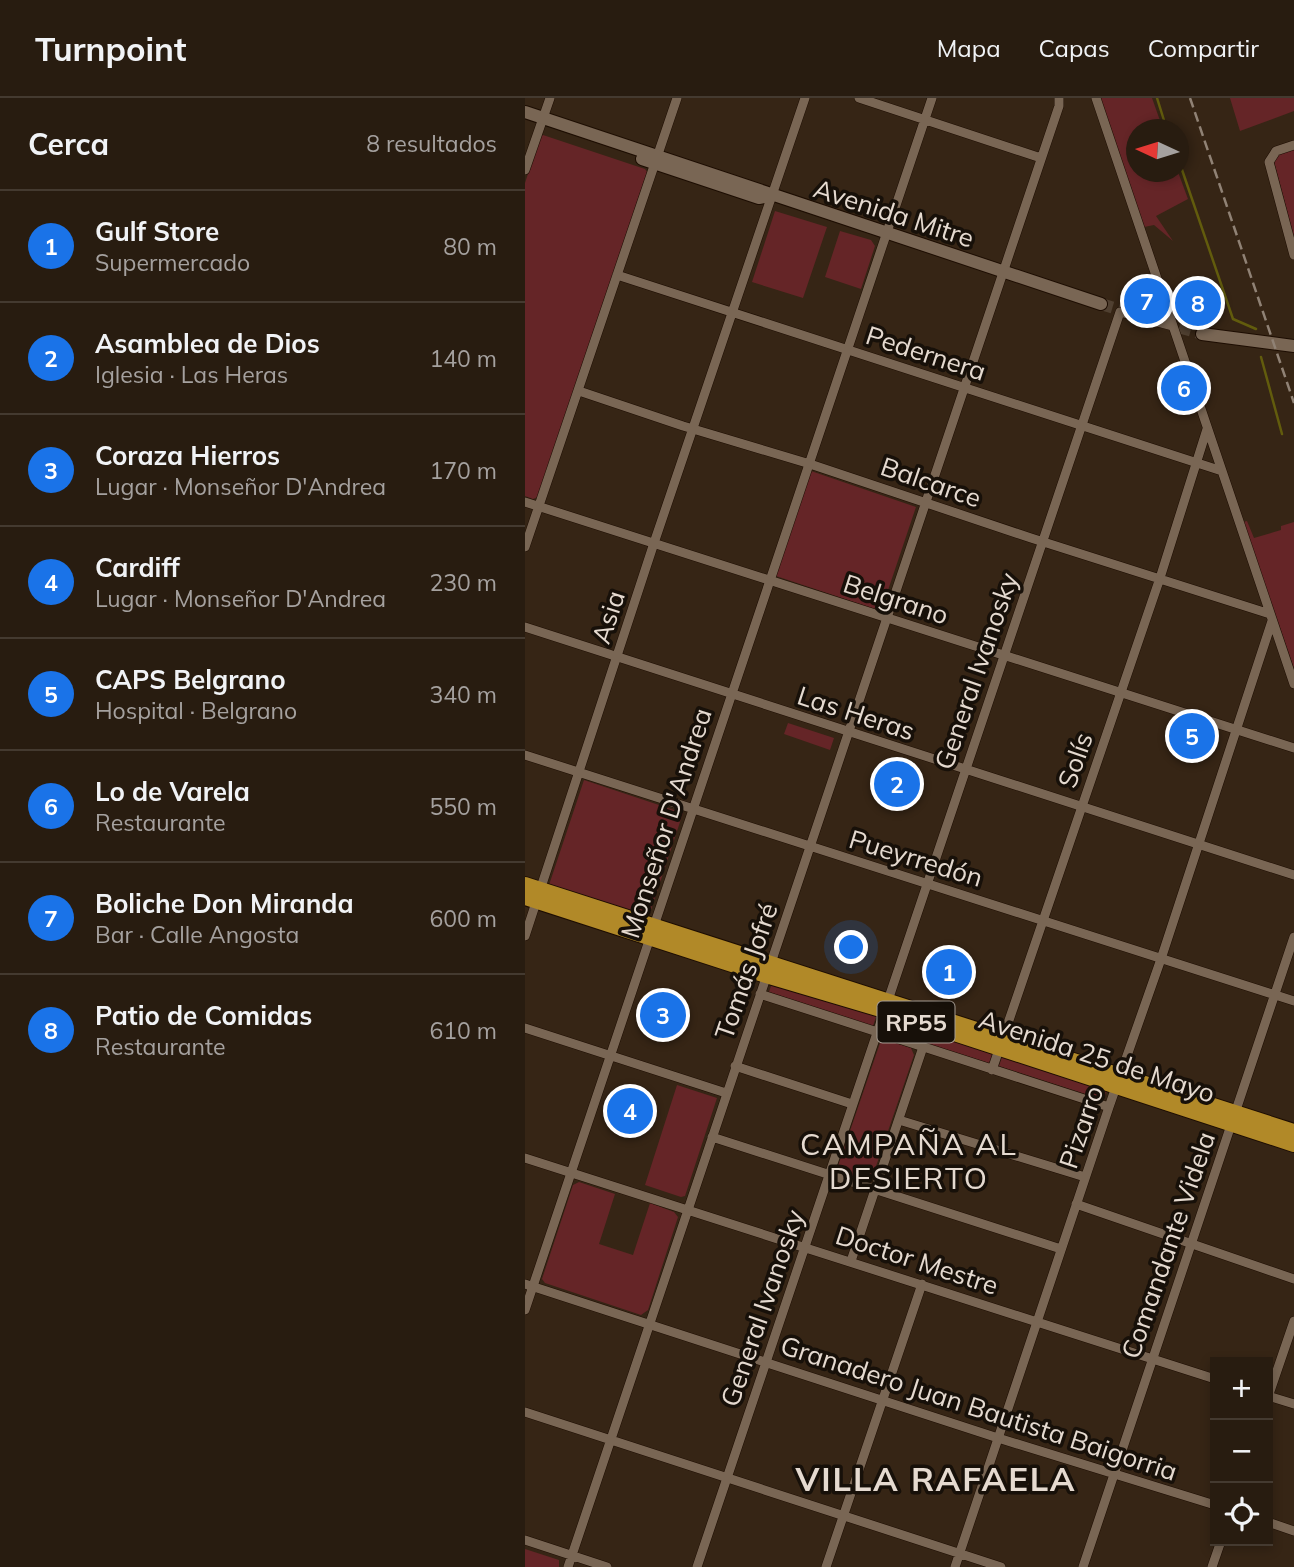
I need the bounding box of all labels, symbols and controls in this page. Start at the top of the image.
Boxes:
text: Turnpoint [35,28,187,69]
text: Mapa [937,33,1001,63]
text: Capas [1039,33,1110,63]
text: Compartir [1148,33,1259,63]
north arrow [1126,119,1189,182]
text: Cerca [28,125,109,163]
text: 8 resultados [366,129,497,158]
street label: Avenida Mitre [810,172,978,254]
text: Gulf Store [95,215,219,248]
text: 1 [44,232,58,261]
text: 80 m [443,232,497,261]
text: Supermercado [95,248,250,277]
pin: 7 [1124,275,1170,327]
pin: 8 [1175,277,1221,329]
street label: Pedernera [862,318,990,388]
text: Asamblea de Dios [95,327,320,360]
text: 2 [44,344,58,373]
text: 140 m [429,344,497,373]
text: Iglesia · Las Heras [95,360,288,389]
pin: 6 [1161,362,1207,414]
text: Coraza Hierros [95,439,280,472]
street label: Balcarce [877,449,985,515]
text: 3 [44,456,58,485]
text: 170 m [429,456,497,485]
text: Lugar · Monseñor D'Andrea [95,472,386,501]
text: Cardiff [95,551,180,584]
street label: Belgrano [839,567,953,631]
text: 4 [44,568,58,597]
text: 230 m [429,568,497,597]
street label: General Ivanosky [927,568,1025,774]
text: Lugar · Monseñor D'Andrea [95,584,386,613]
street label: Asia [584,586,632,648]
text: CAPS Belgrano [95,663,286,696]
street label: Las Heras [793,679,919,747]
text: 5 [44,680,58,709]
text: 340 m [429,680,497,709]
text: Hospital · Belgrano [95,696,297,725]
street label: Monseñor D'Andrea [613,704,719,942]
pin: 5 [1169,710,1215,762]
street label: Solís [1050,728,1100,792]
pin: 2 [874,758,920,810]
text: Lo de Varela [95,775,250,808]
text: 6 [44,792,58,821]
text: 550 m [429,792,497,821]
text: Restaurante [95,808,226,837]
street label: Pueyrredón [845,822,987,894]
text: Boliche Don Miranda [95,887,354,920]
street label: Tomás Jofré [707,898,785,1044]
text: 7 [44,904,58,933]
text: 600 m [429,904,497,933]
text: Bar · Calle Angosta [95,920,299,949]
your location [834,930,868,964]
pin: 1 [926,946,972,998]
pin: 3 [640,989,686,1041]
text: Patio de Comidas [95,999,312,1032]
road number: RP55 [877,1002,955,1042]
street label: Avenida 25 de Mayo [975,1002,1219,1110]
text: 8 [44,1016,58,1045]
text: 610 m [429,1016,497,1045]
text: Restaurante [95,1032,226,1061]
street label: Pizarro [1051,1081,1111,1173]
pin: 4 [607,1085,653,1137]
district label: CAMPAÑA AL DESIERTO [800,1125,1018,1197]
street label: Comandante Videla [1114,1127,1222,1363]
street label: General Ivanosky [713,1205,811,1411]
street label: Doctor Mestre [832,1218,1002,1302]
street label: Granadero Juan Bautista Baigorria [777,1328,1181,1488]
map controls [1210,1357,1273,1546]
button: + [1210,1357,1273,1420]
button: − [1210,1420,1273,1483]
district label: VILLA RAFAELA [794,1458,1077,1499]
button: locate [1210,1483,1273,1546]

